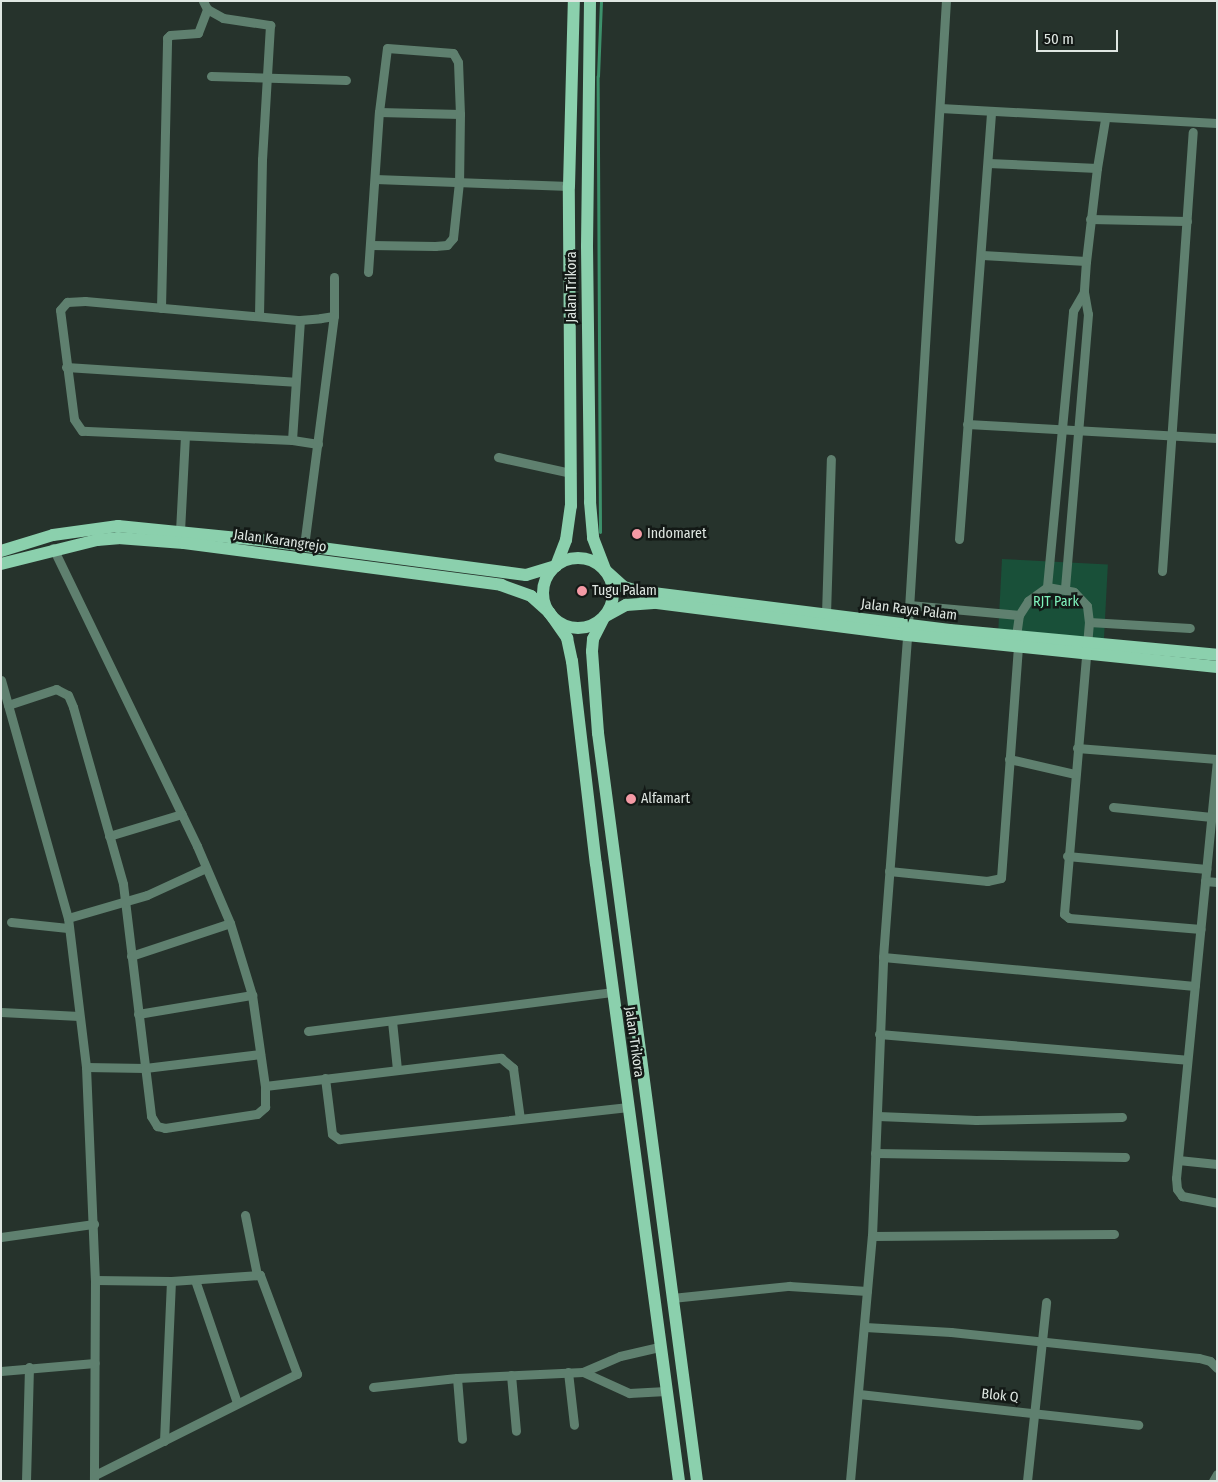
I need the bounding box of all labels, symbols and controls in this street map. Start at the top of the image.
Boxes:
scale bar [1038,20,1120,52]
text: 50 m [1044,30,1074,48]
street label: Jalan Trikora [564,251,580,323]
street label: Jalan Karangrejo [233,526,327,556]
place label: Indomaret [647,526,707,542]
marker: Indomaret [631,528,643,540]
place label: Tugu Palam [592,583,657,599]
marker: Tugu Palam [576,585,588,597]
park label: RJT Park [1033,594,1079,610]
street label: Jalan Raya Palam [860,596,958,624]
place label: Alfamart [641,791,690,807]
marker: Alfamart [625,793,637,805]
street label: Jalan Trikora [621,1006,647,1078]
street label: Blok Q [981,1386,1019,1406]

